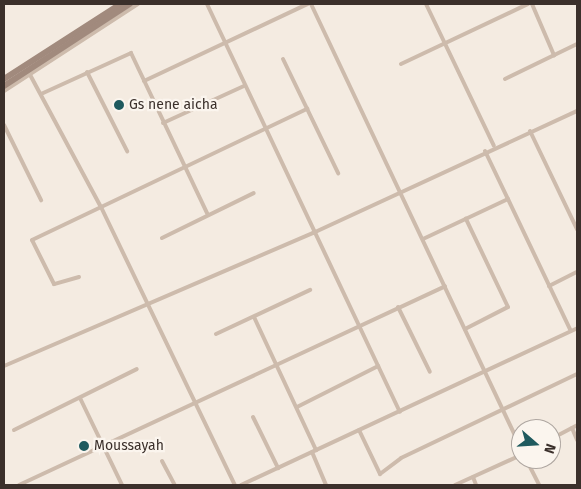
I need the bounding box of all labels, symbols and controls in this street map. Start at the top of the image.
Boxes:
place label: Gs nene aicha [129,97,218,113]
marker: Gs nene aicha [113,99,125,111]
north arrow [511,419,561,469]
place label: Moussayah [94,438,164,454]
marker: Moussayah [78,440,90,452]
text: N [540,442,559,456]

